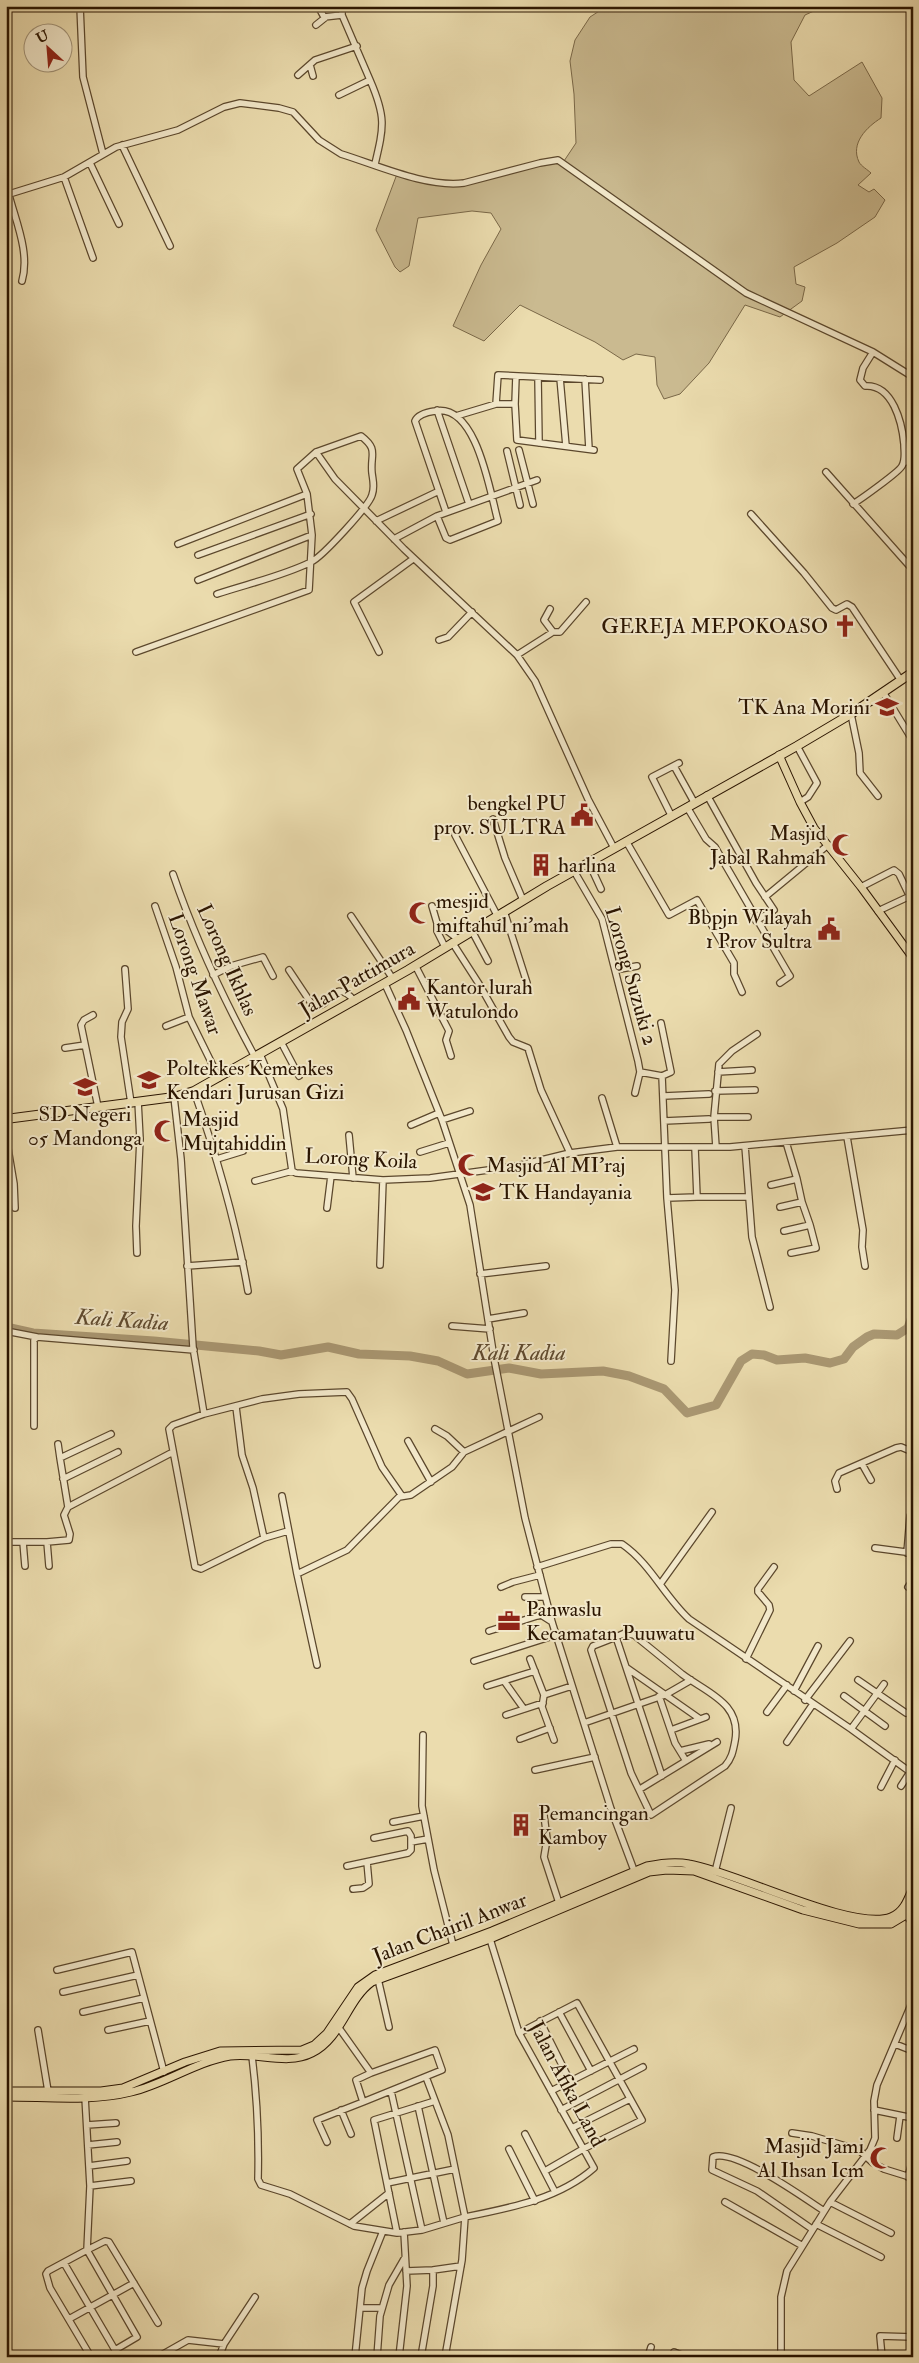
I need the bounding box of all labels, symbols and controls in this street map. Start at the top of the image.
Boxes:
north arrow [22,22,72,72]
text: U [34,26,52,47]
place label: GEREJA MEPOKOASO [601,613,828,640]
church icon: GEREJA MEPOKOASO [832,613,858,639]
place label: TK Ana Morini [738,694,870,721]
school or university icon: TK Ana Morini [874,694,900,720]
place label: bengkel PU prov. SULTRA [433,790,566,841]
public building icon: bengkel PU prov. SULTRA [569,802,595,828]
place label: Masjid Jabal Rahmah [709,820,827,871]
mosque icon: Masjid Jabal Rahmah [830,832,856,858]
building icon: harlina [528,852,554,878]
place label: harlina [558,852,616,879]
place label: mesjid miftahul ni'mah [436,888,569,939]
street label: Lorong Ikhlas [190,900,264,1020]
mosque icon: mesjid miftahul ni'mah [407,900,433,926]
street label: Lorong Suzuki 2 [598,904,664,1048]
place label: Bbpjn Wilayah 1 Prov Sultra [688,904,812,955]
street label: Lorong Mawar [162,910,228,1039]
public building icon: Bbpjn Wilayah 1 Prov Sultra [816,916,842,942]
street label: Jalan Pattimura [294,935,420,1023]
place label: Kantor lurah Watulondo [425,974,533,1025]
public building icon: Kantor lurah Watulondo [396,986,422,1012]
place label: Poltekkes Kemenkes Kendari Jurusan Gizi [166,1055,345,1106]
school or university icon: Poltekkes Kemenkes Kendari Jurusan Gizi [136,1067,162,1093]
school or university icon: SD Negeri 05 Mandonga [72,1074,98,1100]
place label: SD Negeri 05 Mandonga [28,1101,142,1152]
place label: Masjid Mujtahiddin [182,1106,287,1157]
mosque icon: Masjid Mujtahiddin [152,1118,178,1144]
street label: Lorong Koila [304,1143,418,1175]
mosque icon: Masjid Al MI'raj [456,1152,482,1178]
place label: Masjid Al MI'raj [486,1152,625,1179]
school or university icon: TK Handayania [470,1179,496,1205]
place label: TK Handayania [499,1179,632,1206]
water label: Kali Kadia [73,1303,170,1337]
water label: Kali Kadia [471,1339,566,1367]
place label: Panwaslu Kecamatan Puuwatu [526,1596,695,1647]
office icon: Panwaslu Kecamatan Puuwatu [496,1608,522,1634]
place label: Pemancingan Kamboy [538,1800,649,1851]
building icon: Pemancingan Kamboy [508,1812,534,1838]
street label: Jalan Chairil Anwar [368,1886,531,1970]
street label: Jalan Afika Land [522,2016,612,2152]
place label: Masjid Jami Al Ihsan Icm [756,2133,864,2184]
mosque icon: Masjid Jami Al Ihsan Icm [868,2145,894,2171]

